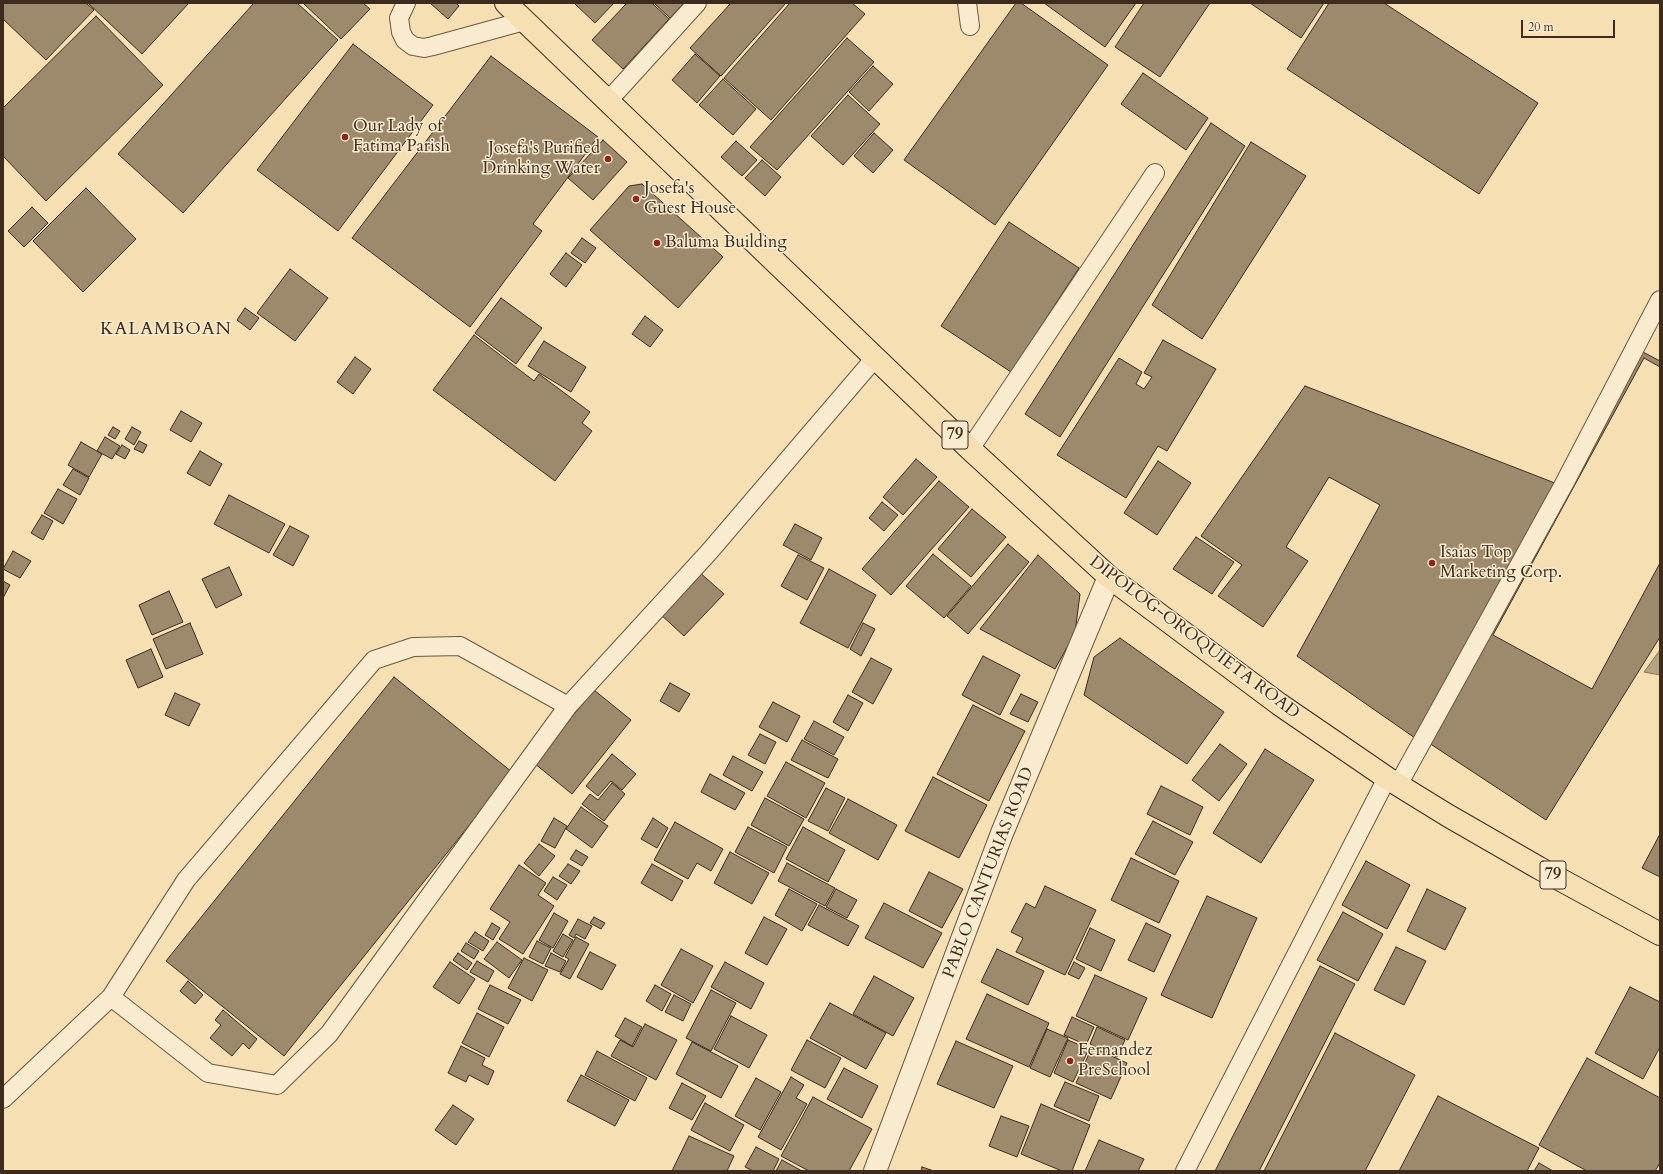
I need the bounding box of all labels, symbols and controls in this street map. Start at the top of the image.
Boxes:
scale bar [1523,12,1617,38]
text: 20 m [1528,19,1554,35]
place label: Our Lady of Fatima Parish [353,117,450,157]
marker: Our Lady of Fatima Parish [340,132,350,142]
place label: Josefa's Purified Drinking Water [482,139,600,179]
marker: Josefa's Purified Drinking Water [603,154,613,164]
place label: Josefa's Guest House [644,179,736,219]
marker: Josefa's Guest House [631,194,641,204]
place label: Baluma Building [665,233,787,253]
marker: Baluma Building [652,238,662,248]
district label: KALAMBOAN [100,319,232,341]
road number: 79 [942,421,968,449]
place label: Isaias Top Marketing Corp. [1440,543,1562,583]
street label: DIPOLOG-OROQUIETA ROAD [1085,552,1303,724]
marker: Isaias Top Marketing Corp. [1427,558,1437,568]
street label: PABLO CANTURIAS ROAD [939,765,1039,981]
road number: 79 [1540,861,1566,889]
place label: Fernandez PreSchool [1078,1041,1153,1081]
marker: Fernandez PreSchool [1065,1056,1075,1066]

